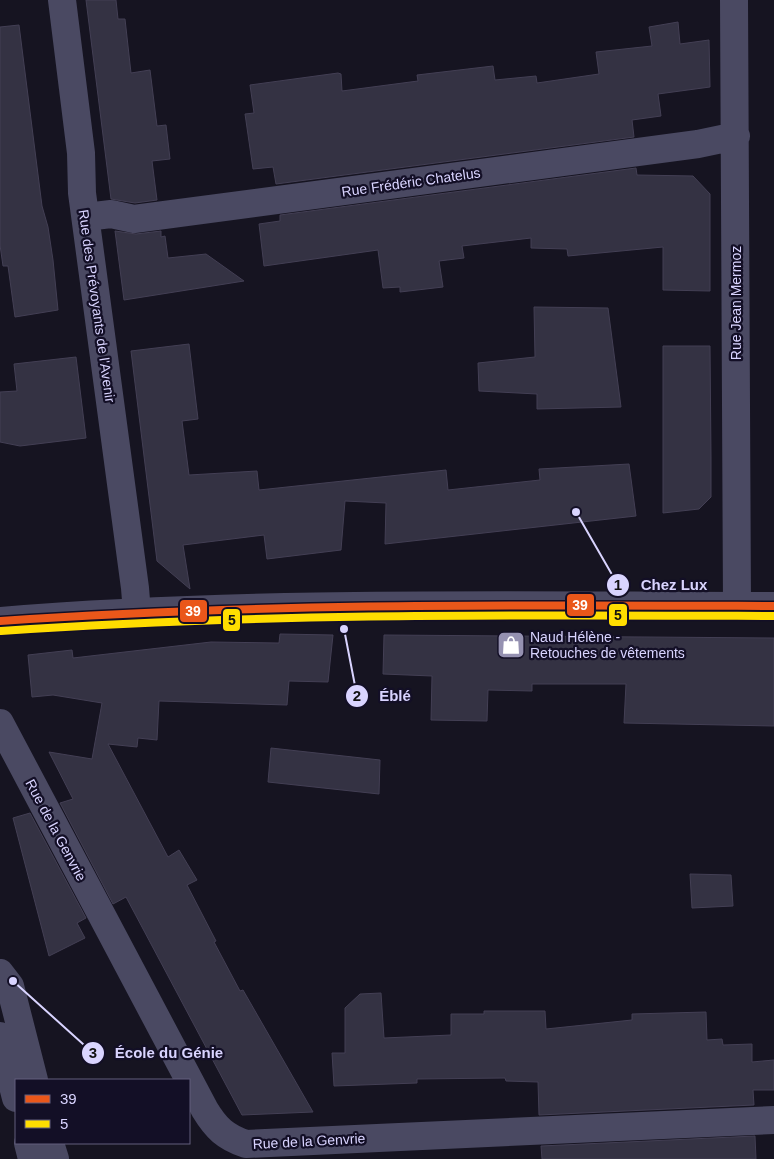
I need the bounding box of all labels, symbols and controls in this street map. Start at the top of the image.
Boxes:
street label: Rue Frédéric Chatelus [341,164,481,200]
street label: Rue des Prévoyants de l'Avenir [76,209,119,404]
street label: Rue Jean Mermoz [728,246,744,360]
callout: Chez Lux [606,570,718,600]
text: 1 [614,576,622,593]
text: Chez Lux [641,576,708,593]
line badge: 39 [566,593,595,617]
text: 39 [572,597,588,613]
line badge: 39 [179,599,208,623]
text: 39 [185,603,201,619]
line badge: 5 [608,603,628,627]
text: 5 [614,607,622,623]
line badge: 5 [222,608,241,632]
text: 5 [228,612,236,628]
place label: Naud Hélène - Retouches de vêtements [530,629,685,661]
shop icon: Naud Hélène - Retouches de vêtements [496,630,526,660]
callout: Éblé [344,681,421,711]
text: 2 [353,687,361,704]
text: Éblé [379,687,411,704]
street label: Rue de la Genvrie [22,776,90,884]
callout: École du Génie [80,1038,234,1068]
text: 3 [89,1044,97,1061]
text: École du Génie [115,1044,223,1061]
legend [15,1079,190,1144]
text: 39 [60,1090,77,1107]
text: 5 [60,1115,68,1132]
street label: Rue de la Genvrie [252,1130,366,1152]

